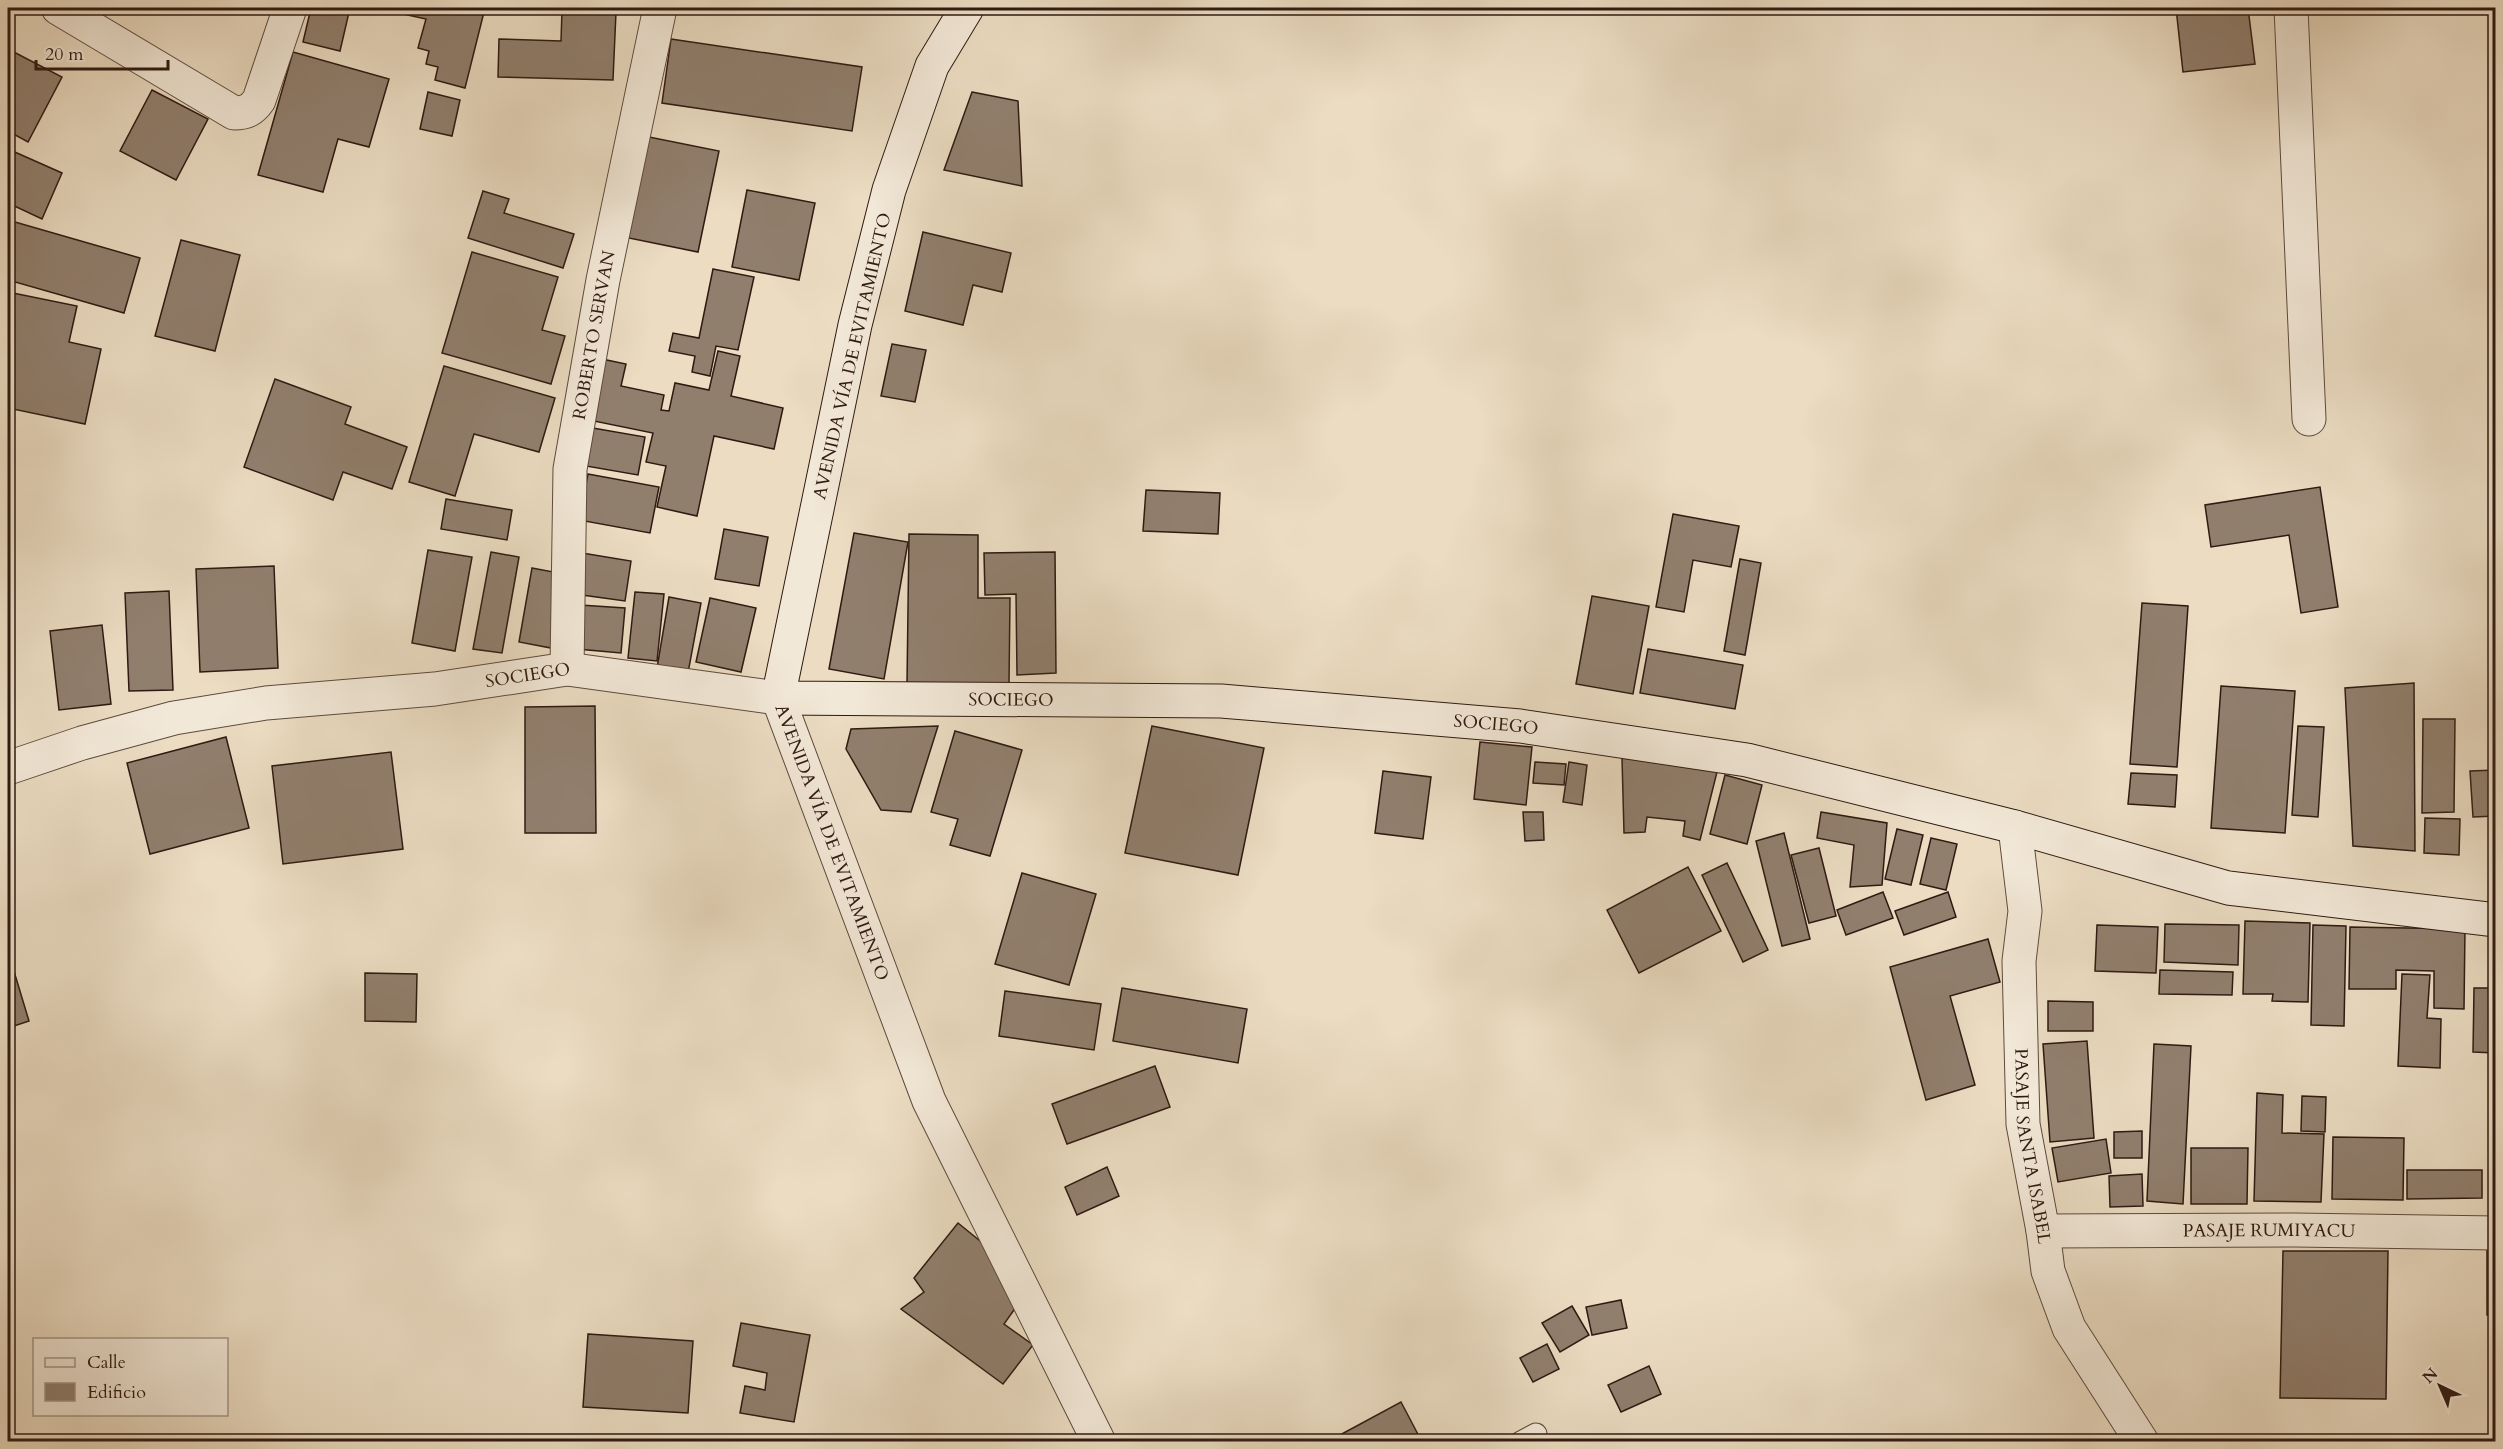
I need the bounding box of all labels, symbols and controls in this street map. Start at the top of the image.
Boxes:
scale bar [36,33,168,71]
text: 20 m [45,42,84,67]
street label: AVENIDA VÍA DE EVITAMIENTO [807,210,898,502]
street label: ROBERTO SERVAN [567,248,622,422]
street label: SOCIEGO [484,657,572,694]
street label: SOCIEGO [968,687,1054,713]
street label: AVENIDA VÍA DE EVITAMIENTO [768,701,895,984]
street label: SOCIEGO [1452,708,1540,742]
street label: PASAJE SANTA ISABEL [2008,1048,2057,1246]
street label: PASAJE RUMIYACU [2183,1218,2356,1244]
legend [33,1338,228,1416]
text: Calle [87,1350,126,1375]
north arrow [2410,1356,2470,1416]
text: N [2418,1363,2443,1389]
text: Edificio [87,1380,146,1405]

